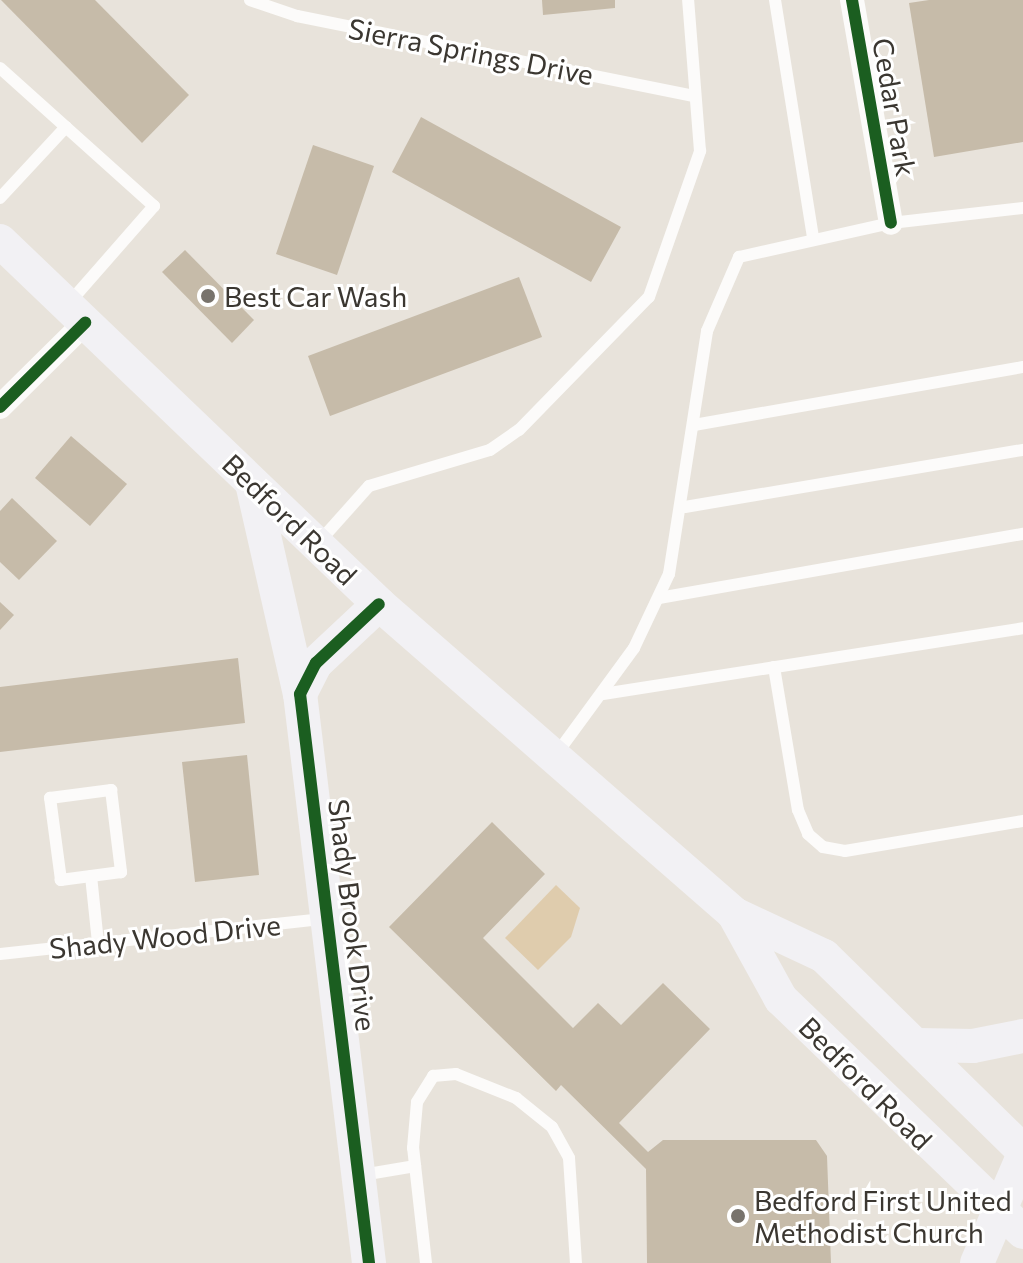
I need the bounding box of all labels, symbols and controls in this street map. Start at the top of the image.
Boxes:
street label: Sierra Springs Drive [346,11,596,91]
street label: Cedar Park [866,35,924,179]
place label: Best Car Wash [224,279,407,313]
marker: Best Car Wash [199,287,217,305]
street label: Bedford Road [216,447,364,591]
street label: Shady Brook Drive [322,797,384,1033]
street label: Shady Wood Drive [48,907,282,965]
street label: Bedford Road [793,1010,939,1156]
place label: Bedford First United Methodist Church [754,1183,1012,1249]
marker: Bedford First United Methodist Church [729,1207,747,1225]

